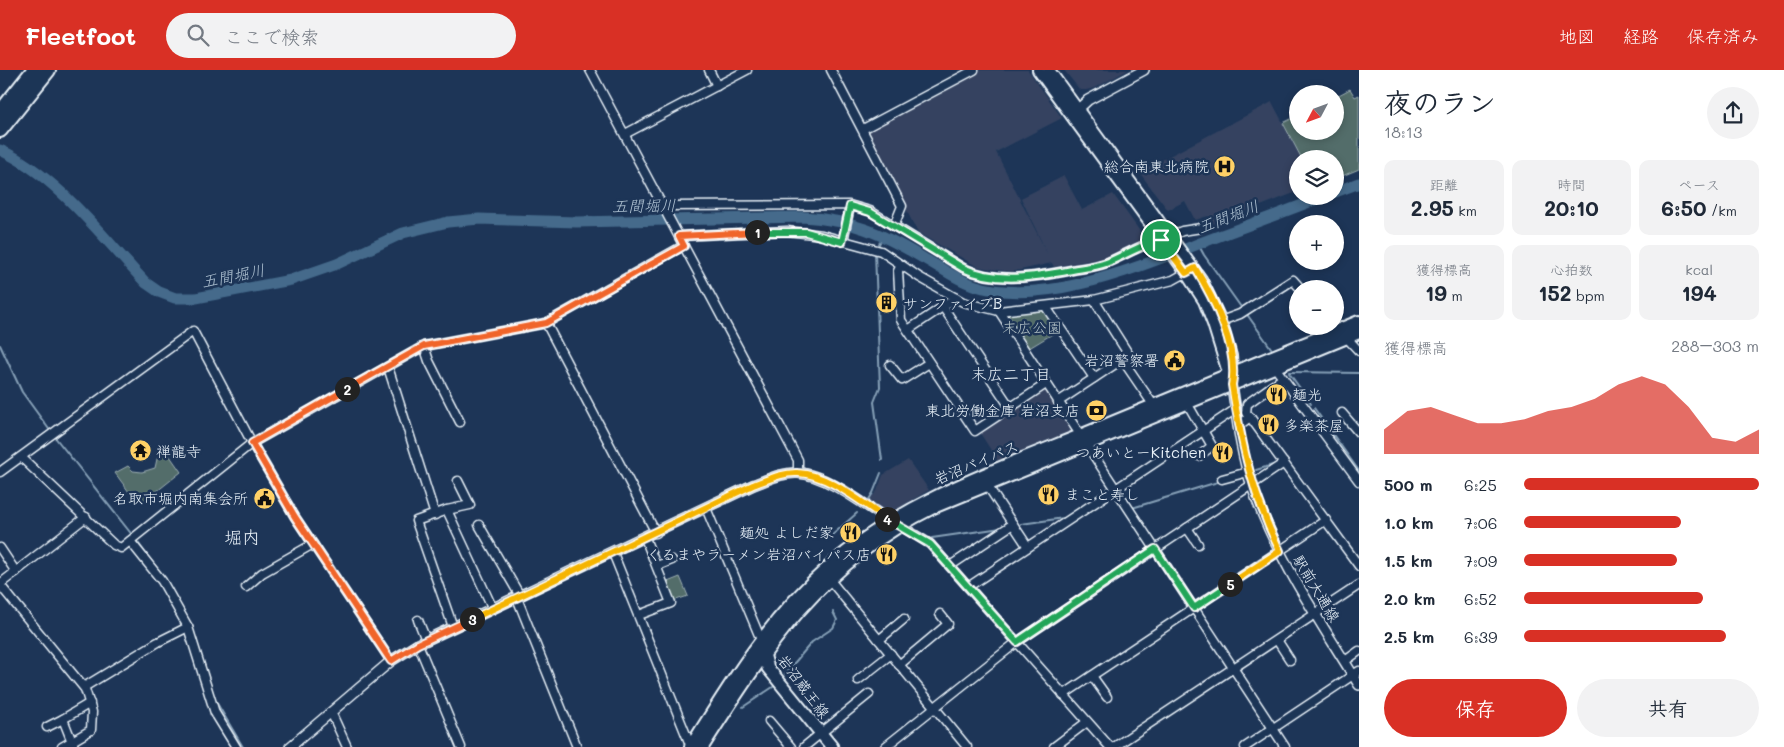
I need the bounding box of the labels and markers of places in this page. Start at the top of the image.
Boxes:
hospital icon: 総合南東北病院 [1213,154,1237,178]
place label: 総合南東北病院 [1104,156,1209,176]
pin [1140,219,1182,261]
pin: 1 [744,220,770,244]
building icon: サンファイブB [875,291,899,315]
place label: サンファイブB [903,293,1002,313]
public building icon: 岩沼警察署 [1163,348,1187,372]
place label: 岩沼警察署 [1084,350,1159,370]
pin: 2 [334,376,360,402]
restaurant icon: 麺光 [1264,382,1288,406]
place label: 麺光 [1292,384,1322,404]
bank icon: 東北労働金庫 岩沼支店 [1084,398,1108,422]
place label: 東北労働金庫 岩沼支店 [925,400,1080,420]
restaurant icon: 多楽茶屋 [1256,413,1280,437]
place label: 多楽茶屋 [1284,415,1344,435]
temple icon: 禅龍寺 [128,439,152,463]
restaurant icon: つあいとーKitchen [1210,440,1234,464]
place label: 禅龍寺 [156,441,201,461]
place label: つあいとーKitchen [1076,442,1206,462]
restaurant icon: まこと寿し [1037,482,1061,506]
place label: まこと寿し [1065,484,1140,504]
public building icon: 名取市堀内南集会所 [252,486,276,510]
place label: 名取市堀内南集会所 [113,488,248,508]
pin: 4 [874,506,900,532]
restaurant icon: 麺処 よしだ家 [838,520,862,544]
place label: 麺処 よしだ家 [739,522,834,542]
restaurant icon: くるまやラーメン岩沼バイパス店 [875,542,899,566]
place label: くるまやラーメン岩沼バイパス店 [646,544,871,564]
pin: 5 [1218,572,1242,596]
pin: 3 [460,606,484,632]

